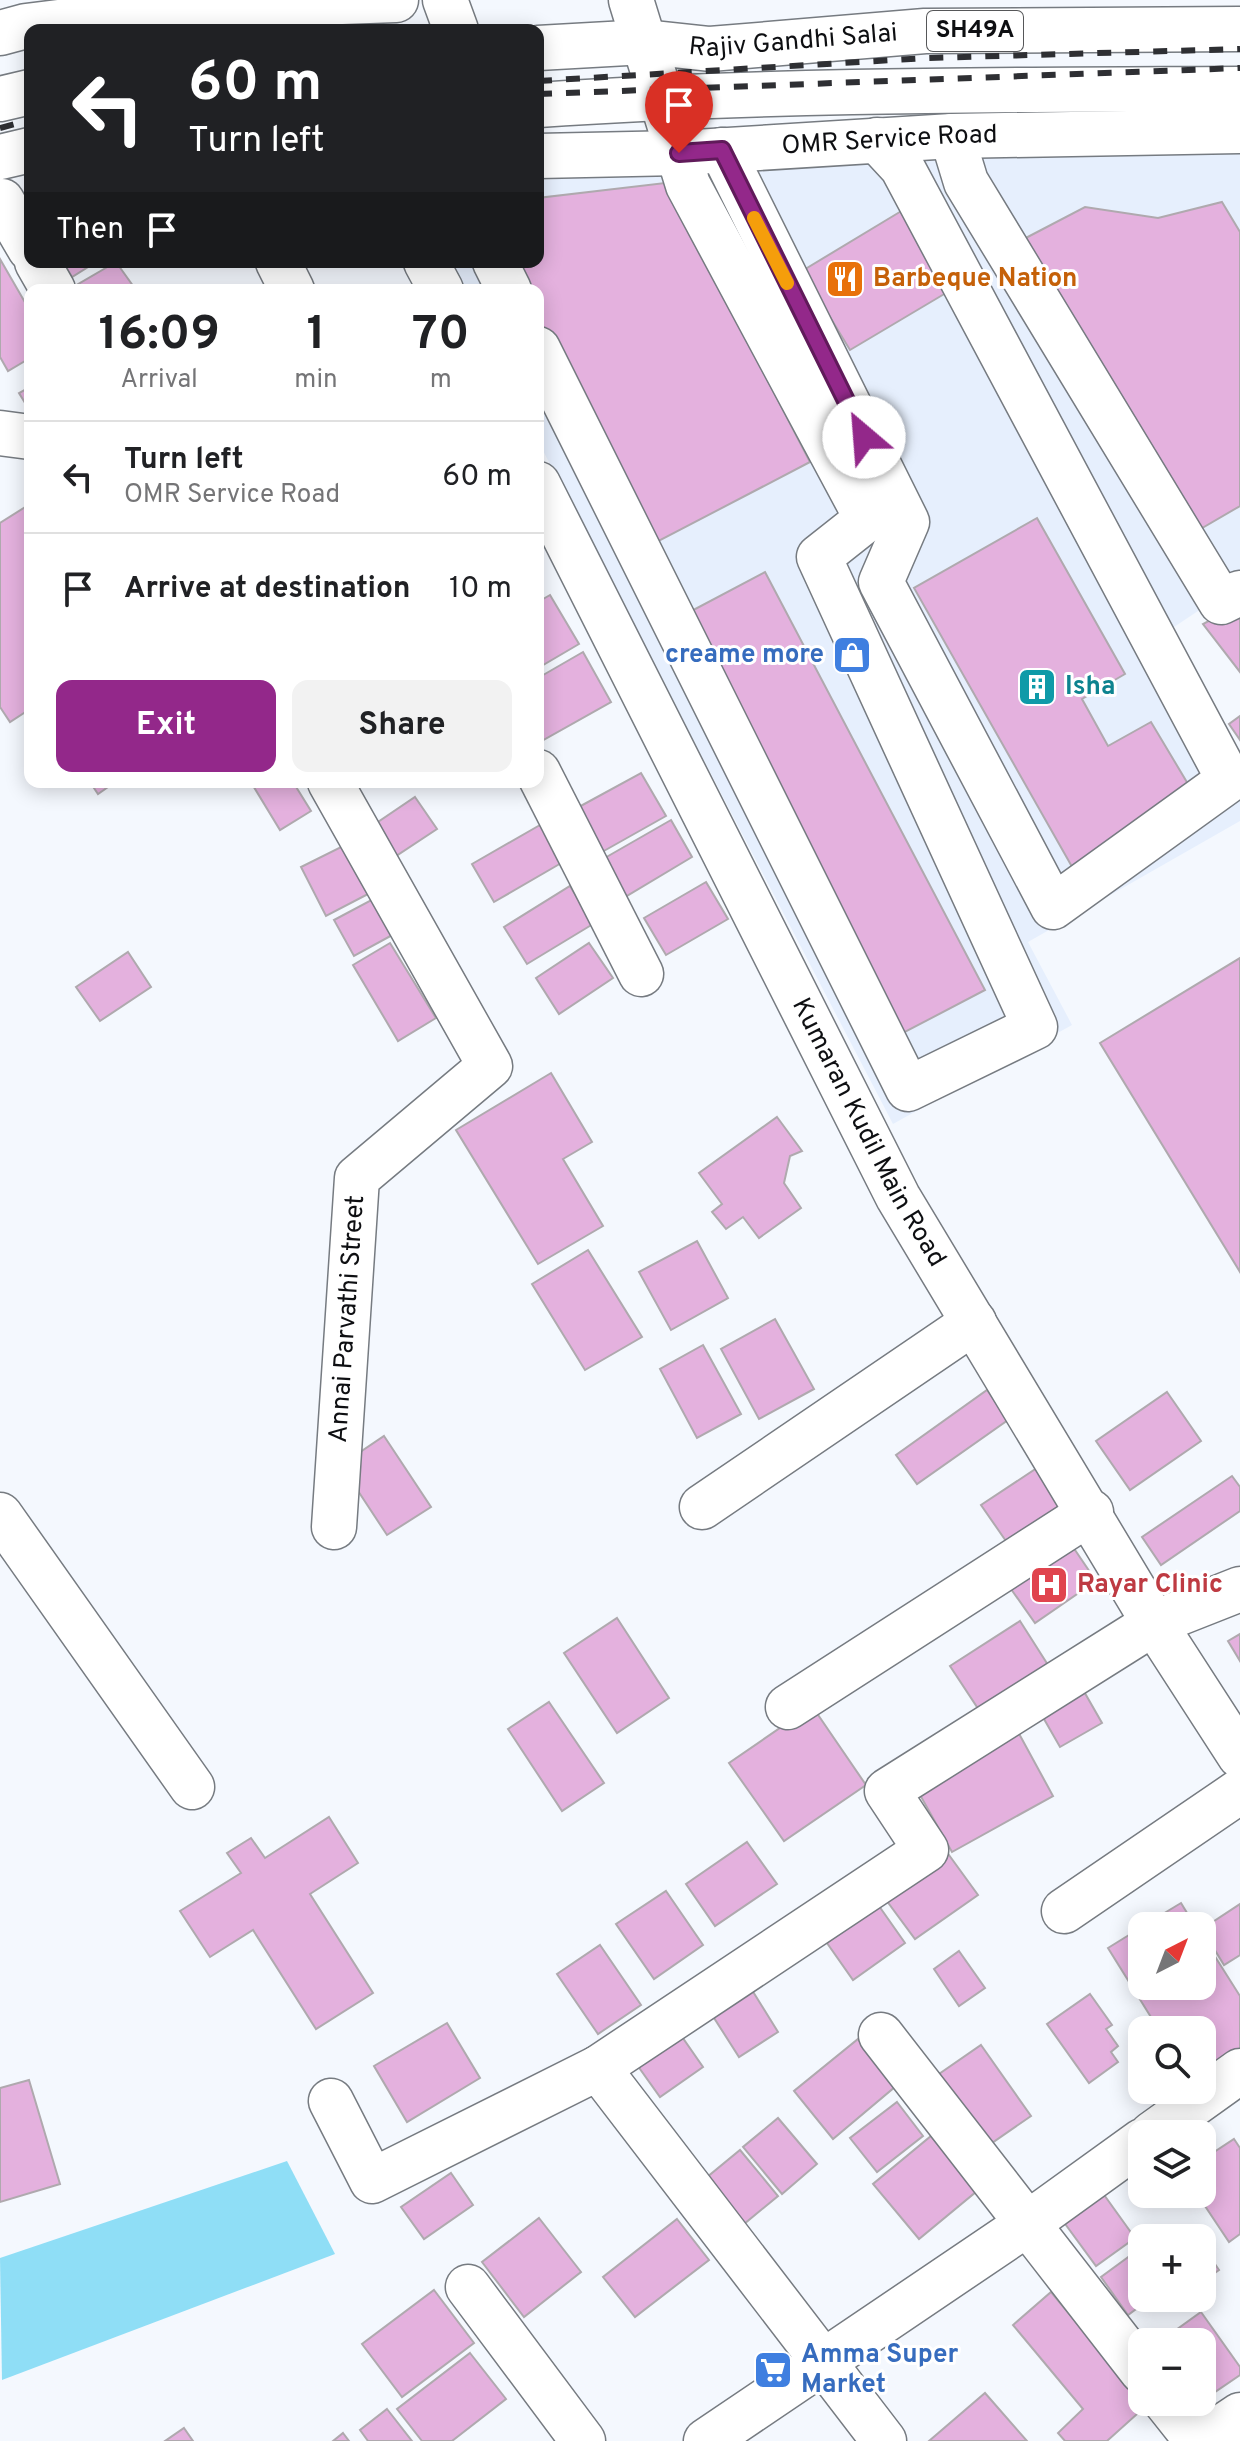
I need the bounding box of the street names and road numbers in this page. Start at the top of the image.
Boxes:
road number: SH49A [927,11,1023,51]
street label: Rajiv Gandhi Salai [687,17,899,66]
street label: OMR Service Road [781,119,998,163]
street label: Kumaran Kudil Main Road [784,993,953,1273]
street label: Annai Parvathi Street [323,1194,373,1444]

